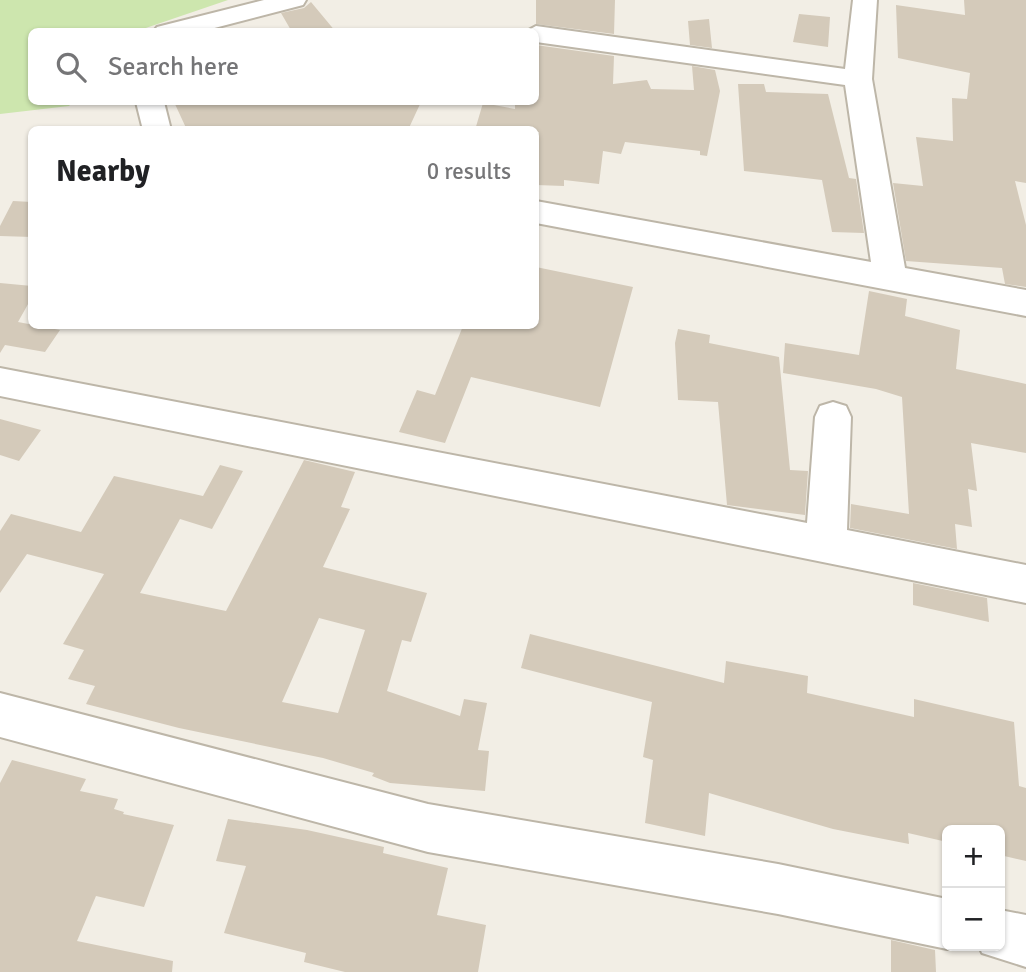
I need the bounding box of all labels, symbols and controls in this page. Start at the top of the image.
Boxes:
search box [28,28,539,105]
icon: search [52,48,90,86]
text: Search here [108,51,239,83]
text: Nearby [56,153,150,190]
text: 0 results [427,157,511,186]
map controls [942,825,1005,951]
button: + [942,825,1005,888]
button: − [942,888,1005,951]

